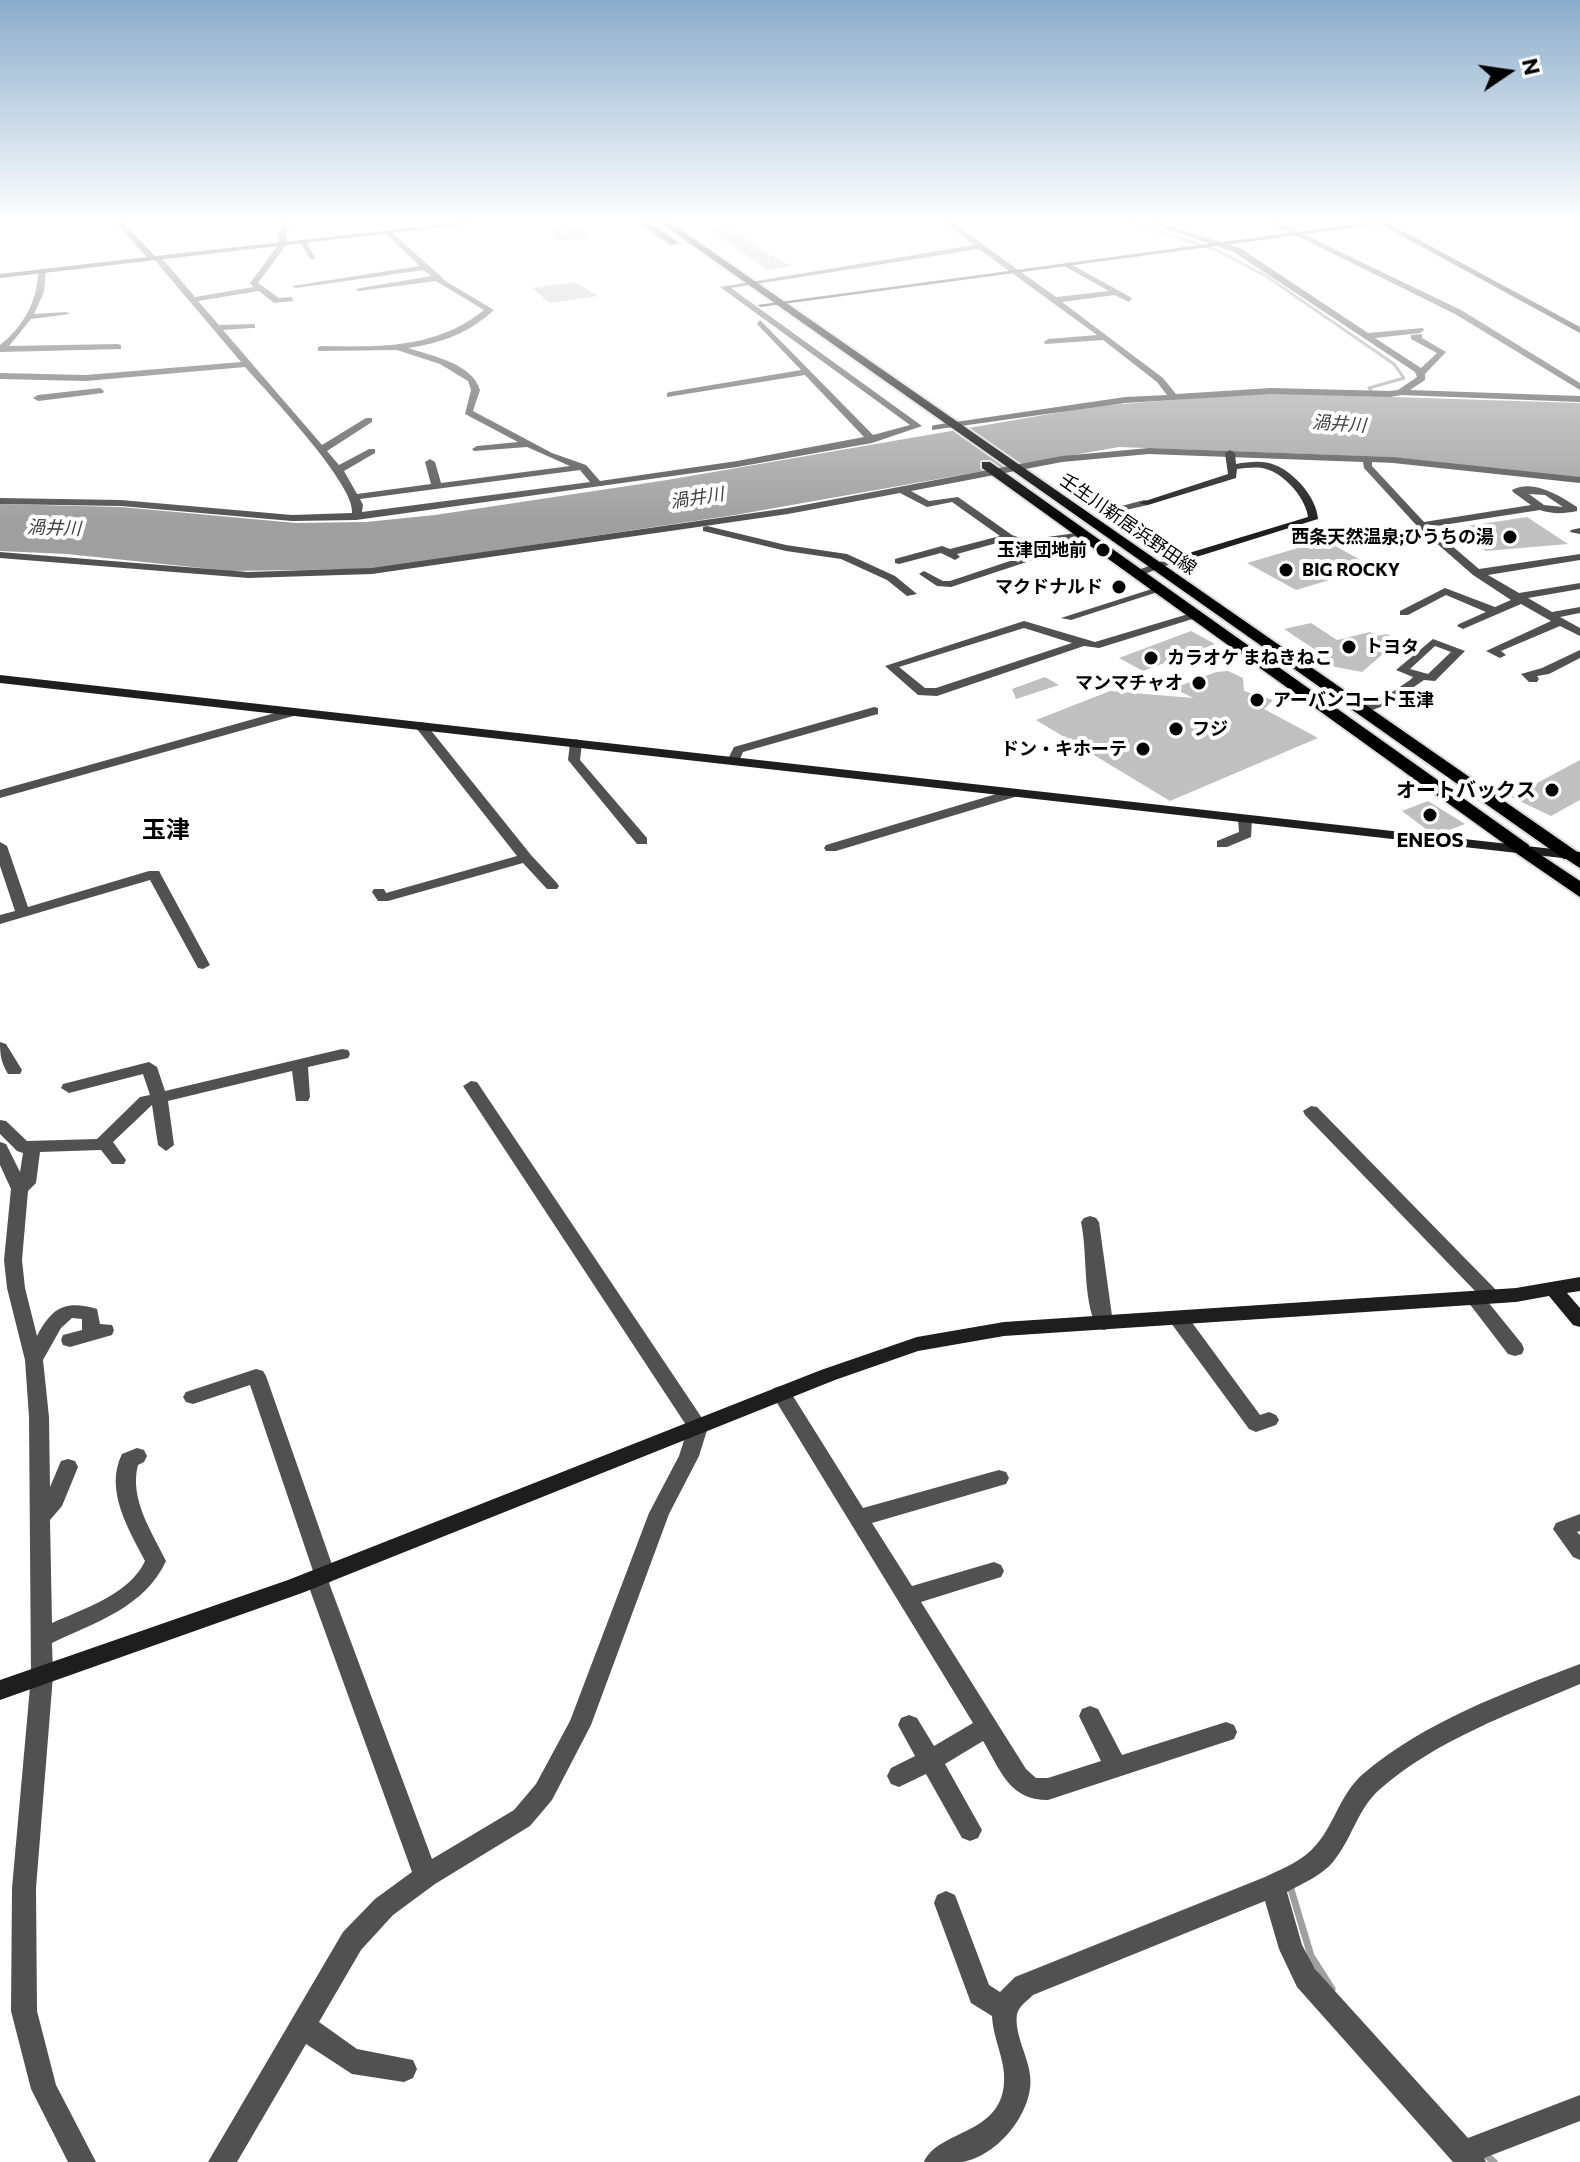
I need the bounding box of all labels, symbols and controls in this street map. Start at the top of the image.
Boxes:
north arrow [1468,32,1548,112]
text: N [1517,55,1547,78]
water label: 渦井川 [1311,411,1367,437]
street label: 壬生川新居浜野田線 [1055,469,1201,579]
water label: 渦井川 [669,483,725,513]
water label: 渦井川 [27,516,81,540]
place label: 西条天然温泉;ひうちの湯 [1291,526,1494,548]
marker: 西条天然温泉;ひうちの湯 [1501,528,1519,546]
place label: 玉津団地前 [997,539,1087,561]
marker: 玉津団地前 [1094,541,1112,559]
place label: BIG ROCKY [1302,559,1400,581]
marker: BIG ROCKY [1277,561,1295,579]
place label: マクドナルド [995,576,1103,598]
marker: マクドナルド [1110,578,1128,596]
place label: トヨタ [1365,636,1419,658]
marker: トヨタ [1340,638,1358,656]
place label: カラオケ まねきねこ [1167,647,1332,669]
marker: カラオケ まねきねこ [1142,649,1160,667]
place label: マンマチャオ [1075,672,1183,694]
marker: マンマチャオ [1190,674,1208,692]
place label: アーバンコート玉津 [1273,689,1434,711]
marker: アーバンコート玉津 [1248,691,1266,709]
place label: フジ [1192,718,1228,740]
marker: フジ [1167,720,1185,738]
place label: ドン・キホーテ [1001,738,1127,760]
marker: ドン・キホーテ [1134,740,1152,758]
place label: オートバックス [1396,778,1536,802]
marker: オートバックス [1543,781,1561,799]
marker: ENEOS [1421,806,1439,824]
district label: 玉津 [142,816,190,844]
place label: ENEOS [1396,828,1464,852]

